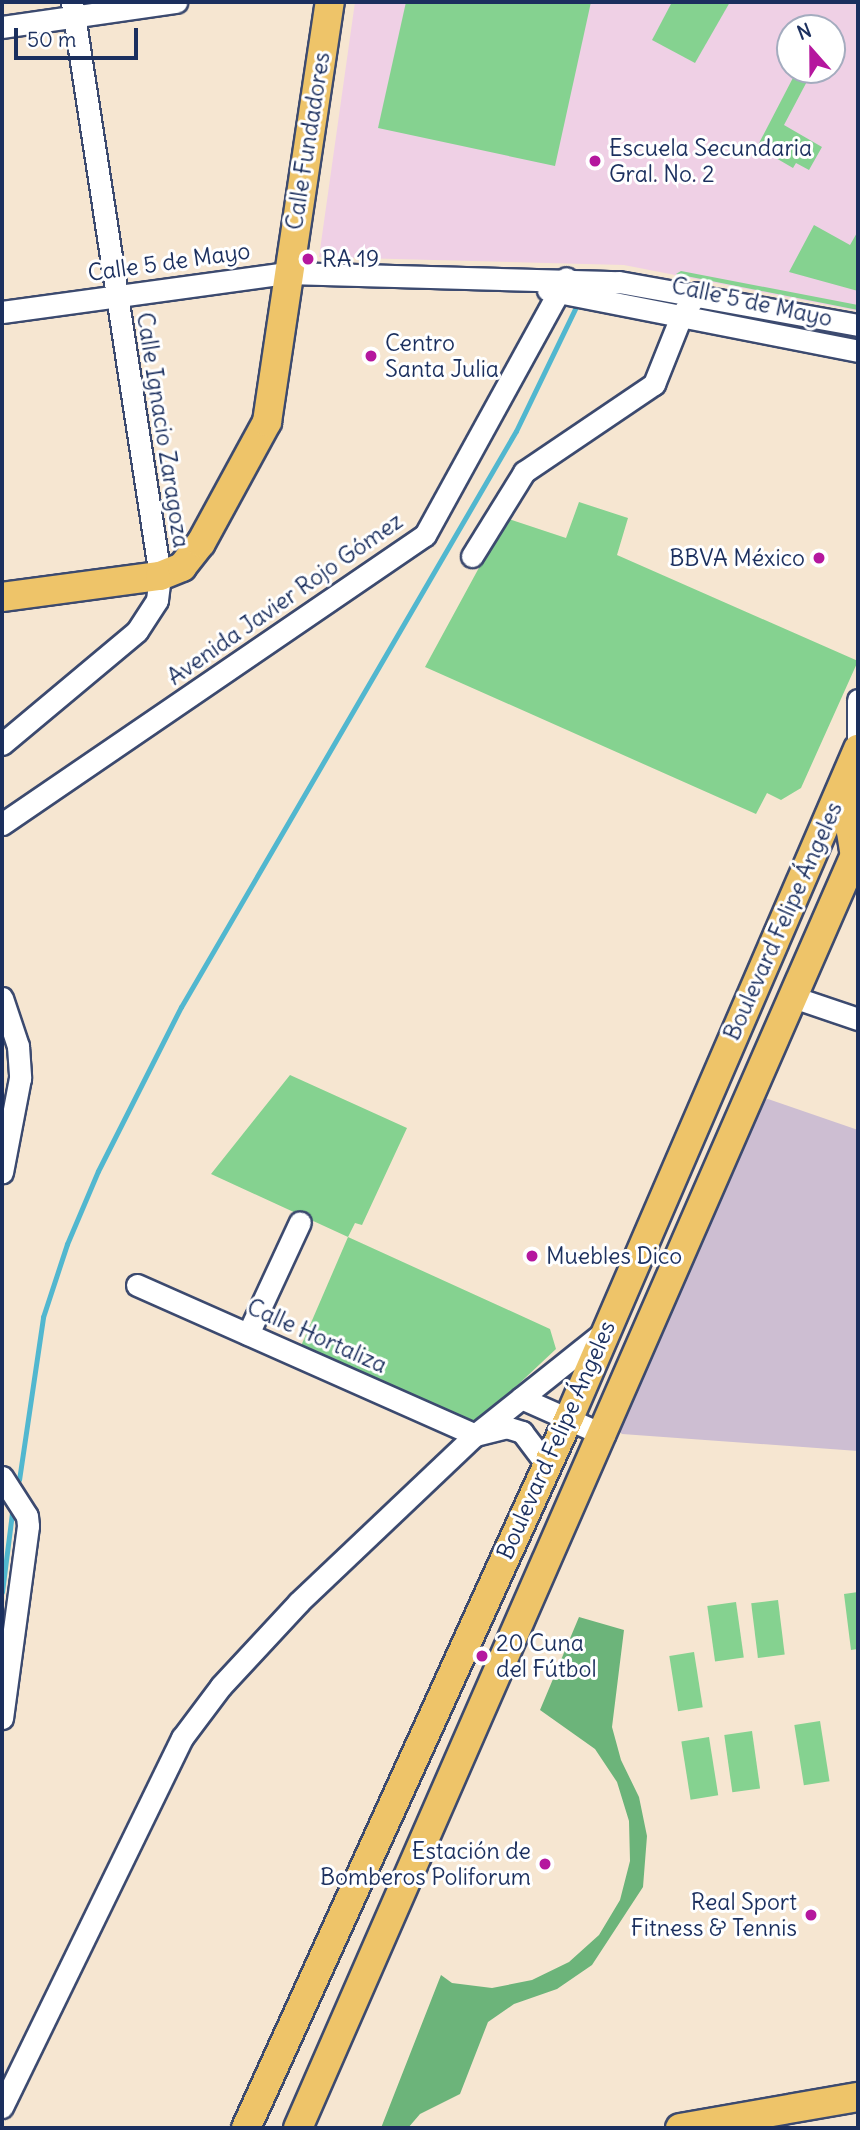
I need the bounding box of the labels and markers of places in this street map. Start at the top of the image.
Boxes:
place label: Escuela Secundaria Gral. No. 2 [609,134,812,188]
marker: Escuela Secundaria Gral. No. 2 [587,153,603,169]
place label: RA 19 [322,245,379,273]
marker: RA 19 [300,251,316,267]
place label: Centro Santa Julia [385,329,499,383]
marker: Centro Santa Julia [363,348,379,364]
place label: BBVA México [669,544,805,572]
marker: BBVA México [811,550,827,566]
place label: Muebles Dico [546,1242,682,1270]
marker: Muebles Dico [524,1248,540,1264]
place label: 20 Cuna del Fútbol [496,1629,597,1683]
marker: 20 Cuna del Fútbol [474,1648,490,1664]
place label: Estación de Bomberos Poliforum [320,1837,531,1891]
marker: Estación de Bomberos Poliforum [537,1856,553,1872]
place label: Real Sport Fitness & Tennis [631,1888,797,1942]
marker: Real Sport Fitness & Tennis [803,1907,819,1923]

